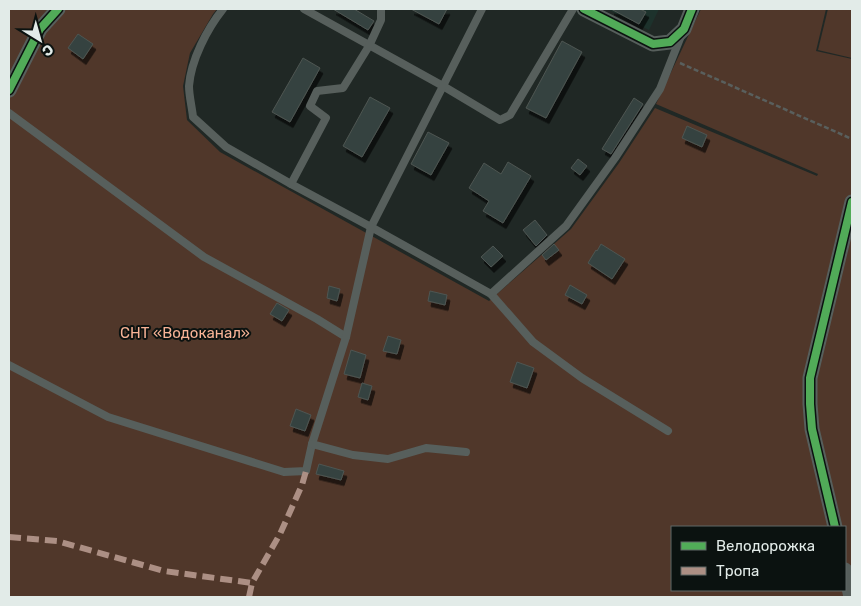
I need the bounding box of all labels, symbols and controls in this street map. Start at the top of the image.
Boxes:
north arrow [15,15,65,65]
text: С [38,40,57,60]
park label: СНТ «Водоканал» [120,324,250,342]
legend [671,526,846,591]
text: Велодорожка [716,537,815,555]
text: Тропа [716,562,759,580]

